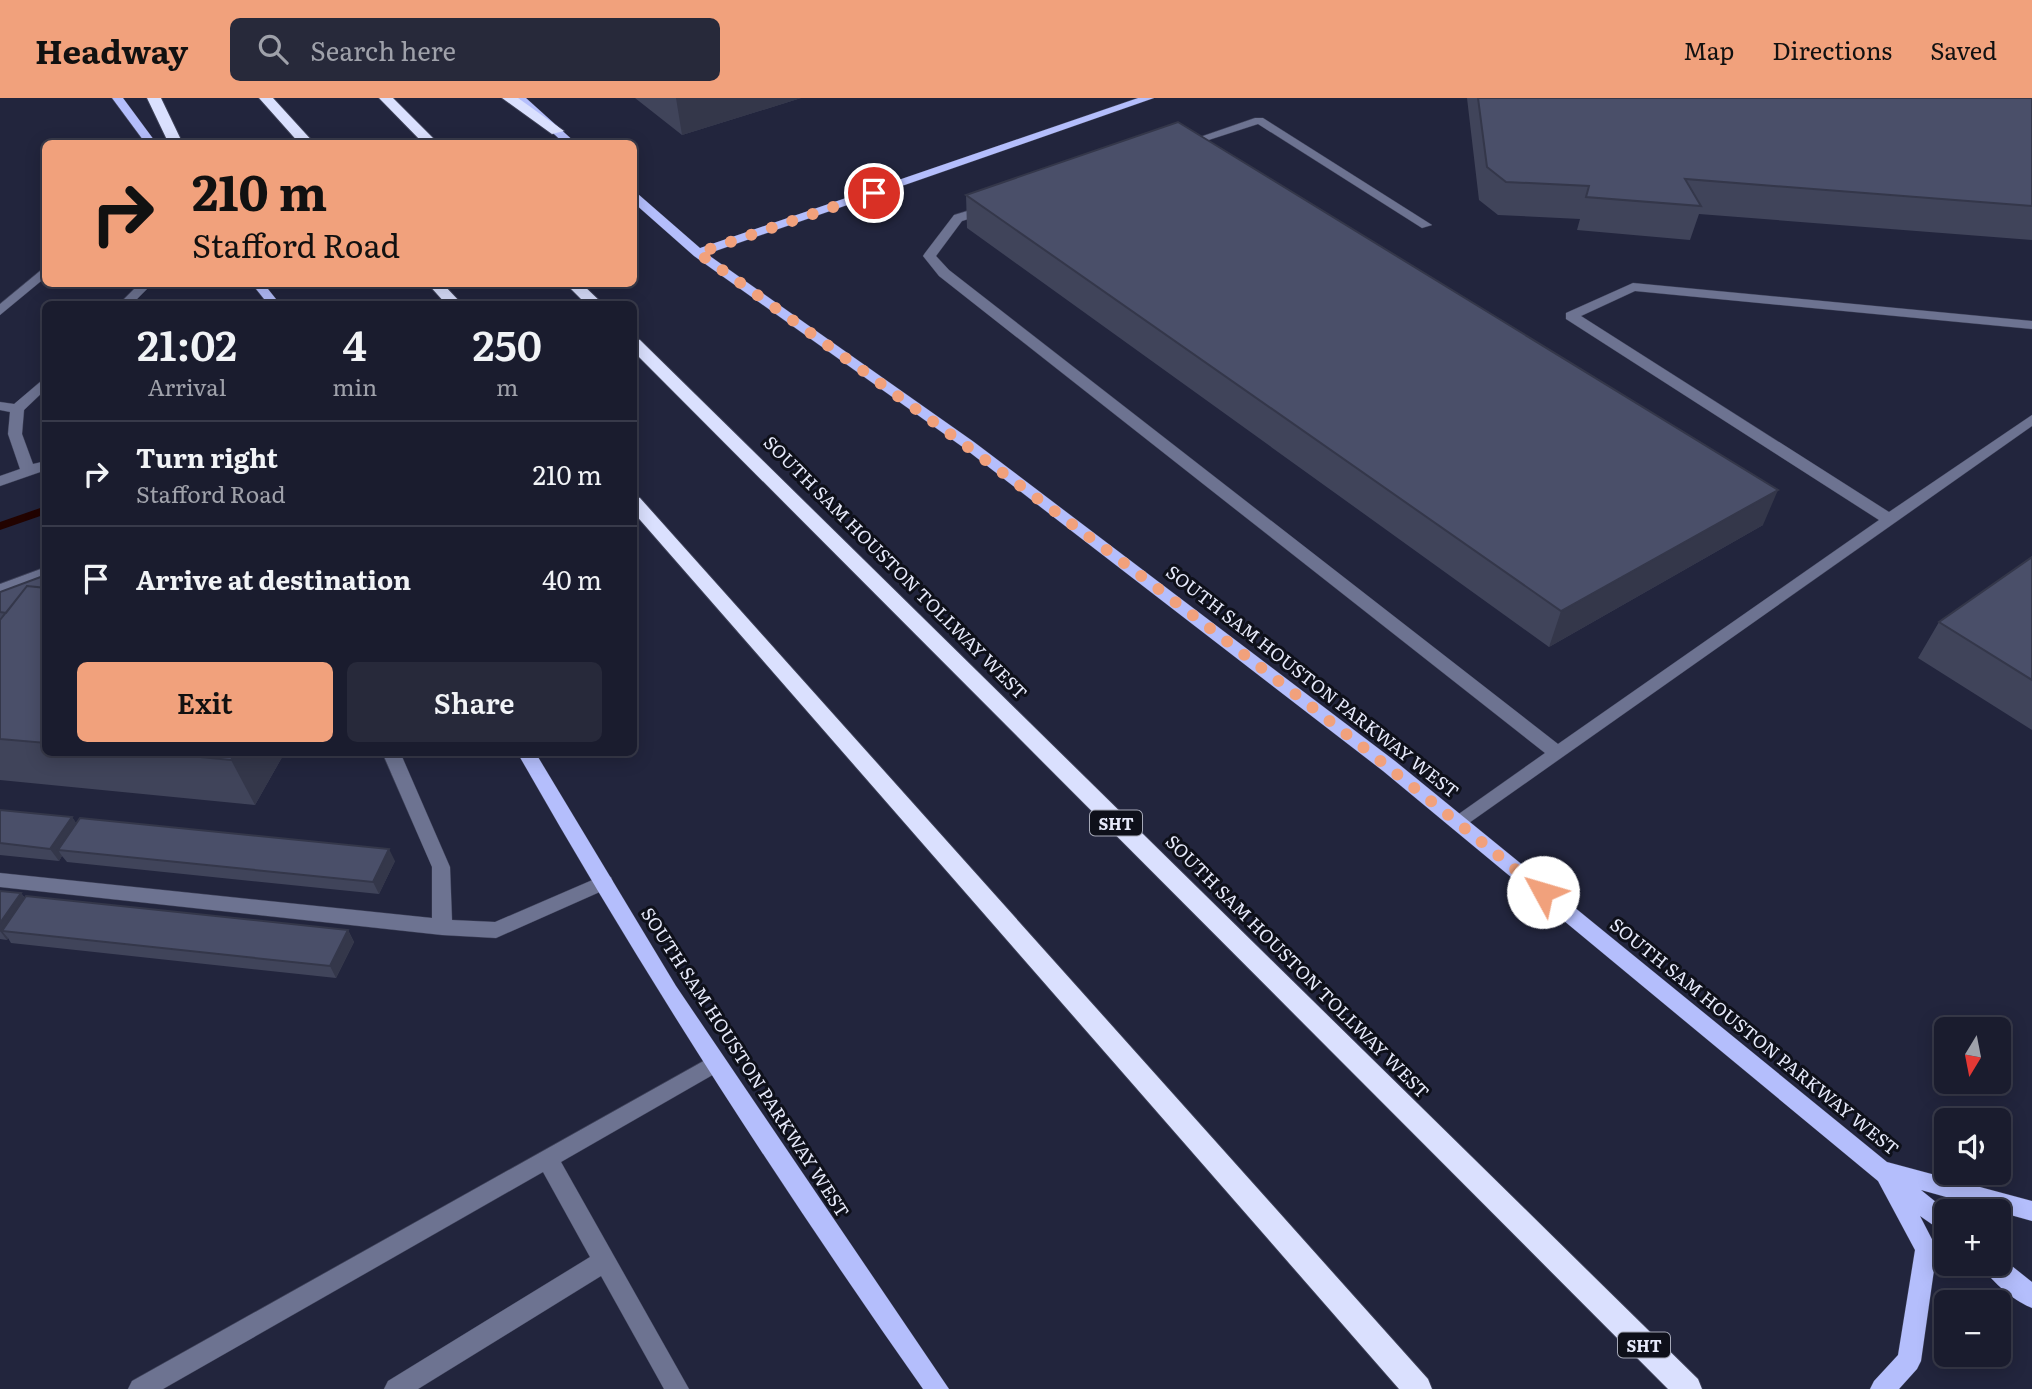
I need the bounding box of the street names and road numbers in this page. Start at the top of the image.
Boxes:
street label: SOUTH SAM HOUSTON TOLLWAY WEST [758,429,1034,705]
street label: SOUTH SAM HOUSTON PARKWAY WEST [1161,558,1465,804]
road number: SHT [1090,810,1142,836]
street label: SOUTH SAM HOUSTON TOLLWAY WEST [1160,828,1436,1104]
street label: SOUTH SAM HOUSTON PARKWAY WEST [635,902,857,1222]
street label: SOUTH SAM HOUSTON PARKWAY WEST [1605,911,1905,1161]
road number: SHT [1618,1332,1670,1358]

